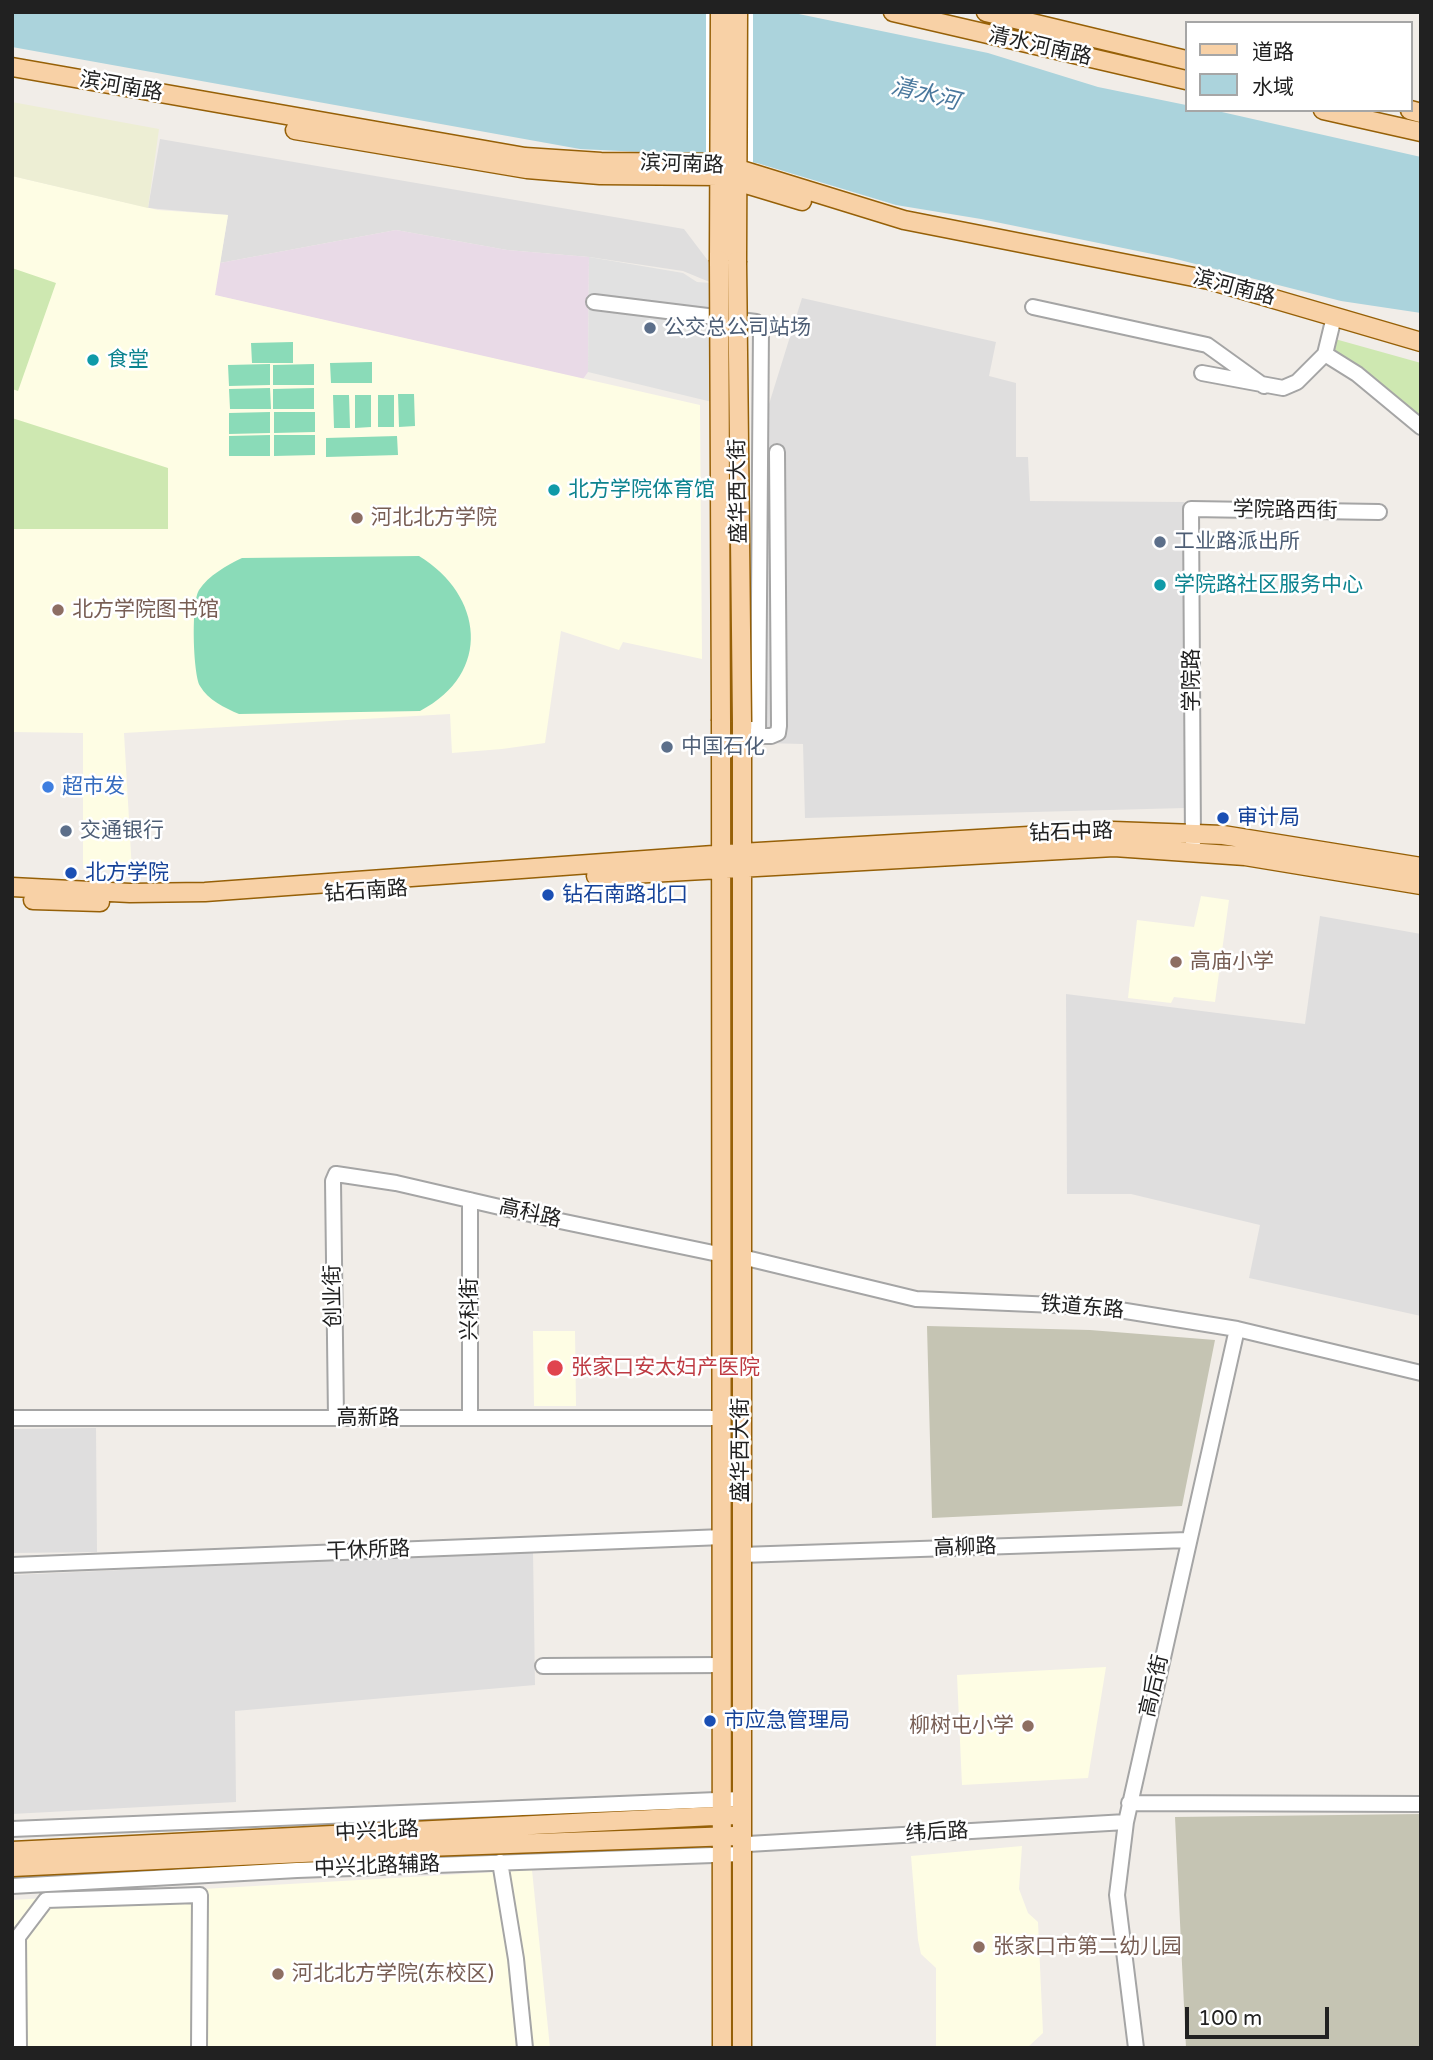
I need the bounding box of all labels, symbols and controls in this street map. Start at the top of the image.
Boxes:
legend [1184,21,1412,112]
street label: 清水河南路 [986,23,1094,71]
text: 道路 [1252,40,1294,65]
street label: 滨河南路 [77,67,165,107]
water label: 清水河 [888,73,962,117]
text: 水域 [1252,75,1294,100]
street label: 滨河南路 [640,151,724,179]
street label: 滨河南路 [1190,265,1278,311]
place label: 公交总公司站场 [664,315,811,341]
marker: 公交总公司站场 [642,320,658,336]
place label: 食堂 [107,347,149,373]
marker: 食堂 [85,352,101,368]
street label: 盛华西大街 [725,438,753,544]
place label: 北方学院体育馆 [568,477,715,503]
marker: 北方学院体育馆 [546,482,562,498]
street label: 学院路西街 [1232,497,1338,525]
place label: 河北北方学院 [371,505,497,531]
marker: 河北北方学院 [349,510,365,526]
place label: 工业路派出所 [1174,529,1300,555]
marker: 工业路派出所 [1152,534,1168,550]
place label: 学院路社区服务中心 [1174,572,1363,598]
marker: 学院路社区服务中心 [1152,577,1168,593]
place label: 北方学院图书馆 [72,597,219,623]
marker: 北方学院图书馆 [50,602,66,618]
street label: 学院路 [1179,649,1205,711]
place label: 中国石化 [681,734,765,760]
marker: 中国石化 [659,739,675,755]
place label: 超市发 [62,774,125,800]
marker: 超市发 [40,779,56,795]
place label: 审计局 [1237,805,1300,831]
marker: 审计局 [1215,810,1231,826]
place label: 交通银行 [80,818,164,844]
street label: 钻石中路 [1029,819,1113,847]
marker: 交通银行 [58,823,74,839]
place label: 北方学院 [85,860,169,886]
marker: 北方学院 [63,865,79,881]
street label: 钻石南路 [323,877,409,907]
place label: 钻石南路北口 [562,882,688,908]
marker: 钻石南路北口 [540,887,556,903]
place label: 高庙小学 [1190,949,1274,975]
marker: 高庙小学 [1168,954,1184,970]
street label: 高科路 [496,1195,564,1233]
street label: 创业街 [321,1264,347,1328]
street label: 兴科街 [457,1278,483,1340]
street label: 铁道东路 [1039,1292,1125,1324]
place label: 张家口安太妇产医院 [571,1355,760,1381]
marker: 张家口安太妇产医院 [545,1358,565,1378]
street label: 盛华西大街 [728,1398,754,1502]
street label: 高新路 [337,1405,399,1431]
street label: 高柳路 [933,1534,997,1562]
street label: 干休所路 [326,1537,410,1565]
street label: 高后街 [1136,1652,1174,1720]
place label: 市应急管理局 [724,1708,850,1734]
marker: 市应急管理局 [702,1713,718,1729]
place label: 柳树屯小学 [909,1713,1014,1739]
marker: 柳树屯小学 [1020,1718,1036,1734]
street label: 中兴北路 [334,1817,420,1847]
street label: 纬后路 [905,1819,969,1847]
street label: 中兴北路辅路 [314,1852,440,1882]
place label: 张家口市第二幼儿园 [993,1934,1182,1960]
marker: 张家口市第二幼儿园 [971,1939,987,1955]
place label: 河北北方学院(东校区) [292,1961,494,1987]
marker: 河北北方学院(东校区) [270,1966,286,1982]
scale bar [1188,1994,1332,2038]
text: 100 m [1198,2006,1262,2031]

